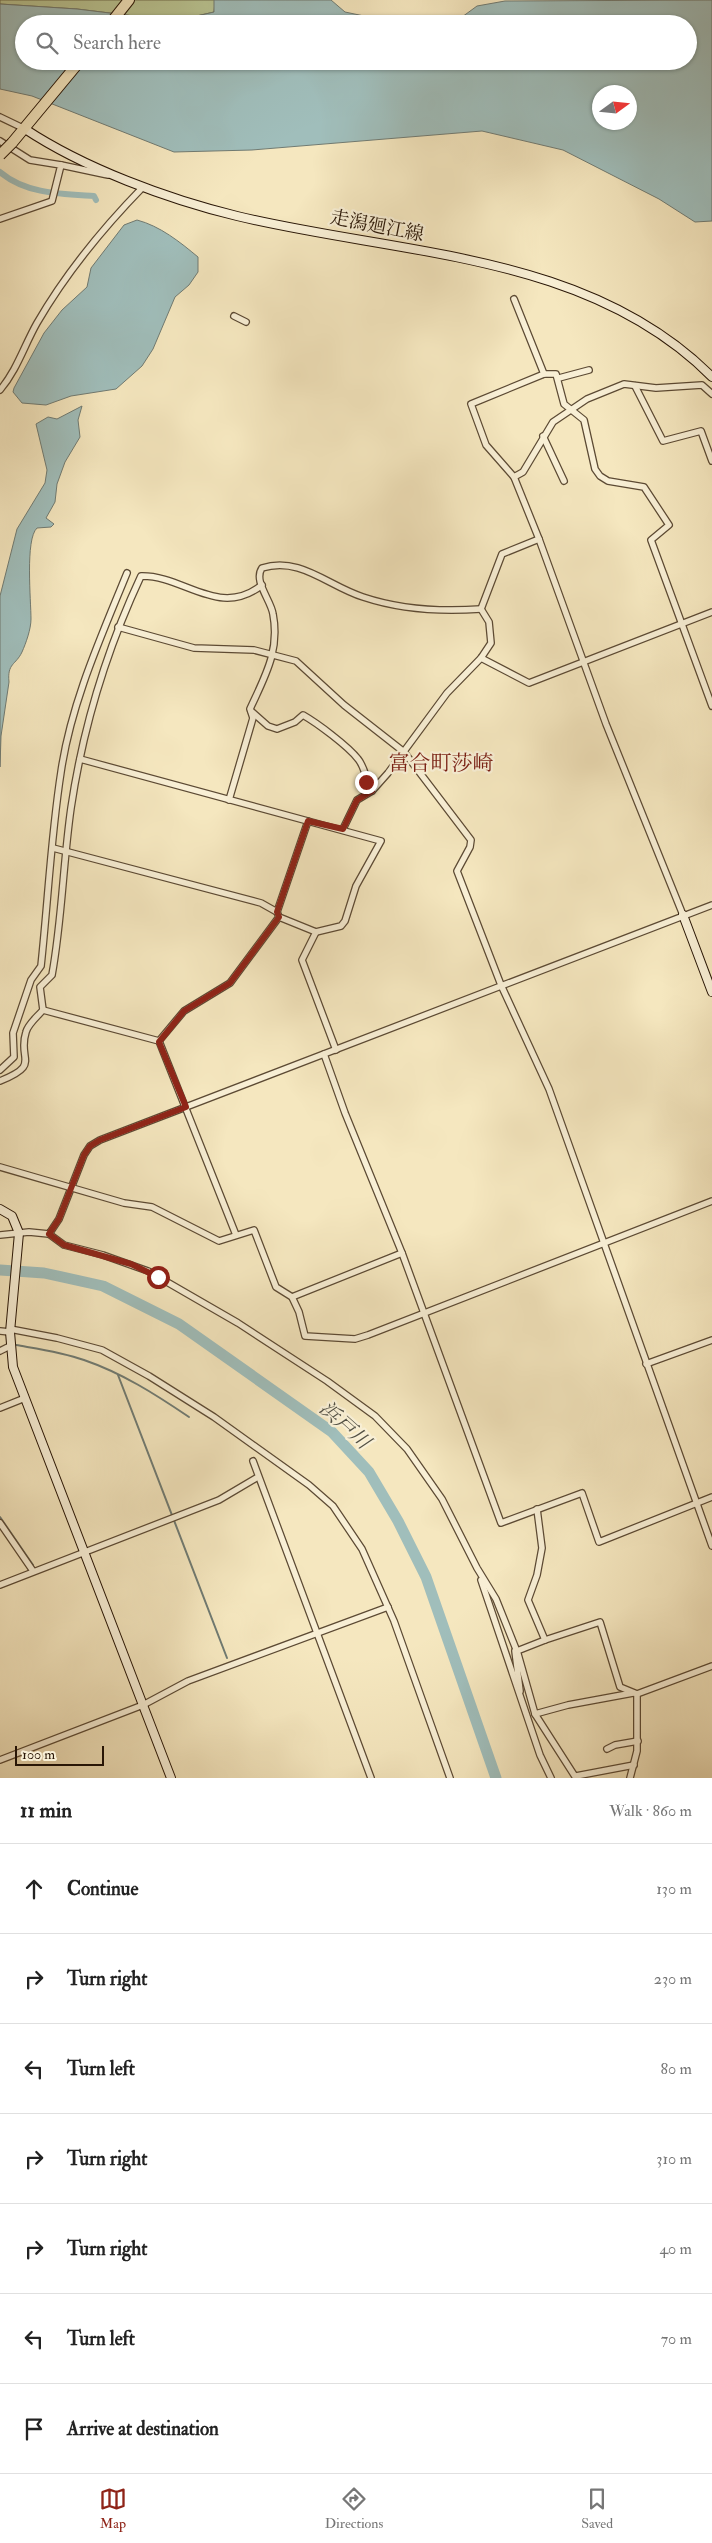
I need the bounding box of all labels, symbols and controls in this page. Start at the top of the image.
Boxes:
search box [15,15,697,70]
icon: search [33,29,61,57]
text: Search here [73,31,161,55]
north arrow [592,85,637,130]
street label: 走潟廻江線 [328,205,426,247]
district label: 富合町莎崎 [389,750,494,777]
route end [355,771,378,794]
route start [147,1266,170,1289]
water label: 浜戸川 [314,1396,377,1456]
scale bar [15,1743,104,1766]
text: 100 m [22,1746,55,1763]
text: 11 min [20,1797,72,1824]
text: Walk · 860 m [609,1801,692,1821]
icon: ahead [20,1875,48,1903]
text: Continue [67,1877,138,1901]
text: 130 m [656,1879,692,1899]
icon: right [20,1965,48,1993]
text: Turn right [67,1967,147,1991]
text: 230 m [654,1969,692,1989]
icon: left [20,2055,48,2083]
text: Turn left [67,2057,135,2081]
text: 80 m [661,2059,692,2079]
icon: right [20,2145,48,2173]
text: Turn right [67,2147,147,2171]
text: 310 m [656,2149,692,2169]
icon: right [20,2235,48,2263]
text: Turn right [67,2237,147,2261]
text: 40 m [659,2239,692,2259]
icon: left [20,2325,48,2353]
text: Turn left [67,2327,135,2351]
text: 70 m [661,2329,692,2349]
icon: arrive [20,2415,48,2443]
text: Arrive at destination [67,2417,219,2441]
tab: Map [99,2485,127,2532]
tab: Directions [325,2485,383,2532]
tab: Saved [581,2485,613,2532]

